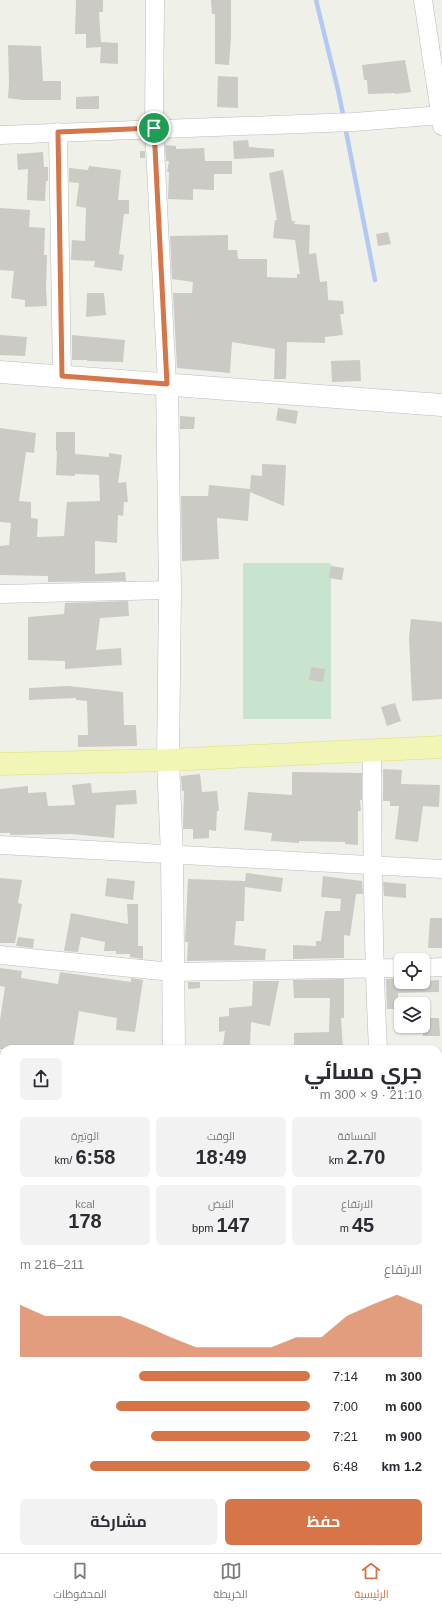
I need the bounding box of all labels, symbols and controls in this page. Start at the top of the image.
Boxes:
pin [137,111,171,145]
icon: arrive [143,117,165,139]
map controls [394,953,430,1033]
button: locate [394,953,430,989]
button: layers [394,997,430,1033]
button: share [20,1058,62,1100]
text: جري مسائي [304,1059,422,1084]
text: 21:10 · 9 × 300 m [320,1087,422,1102]
text: الوتيرة [71,1130,99,1142]
text: الوقت [207,1130,235,1142]
text: المسافة [337,1130,377,1142]
text: 6:58 [75,1146,115,1168]
text: 18:49 [195,1146,247,1168]
text: 2.70 [346,1146,385,1168]
text: /km [55,1154,75,1166]
text: km [329,1154,346,1166]
text: kcal [75,1198,95,1210]
text: النبض [208,1198,234,1210]
text: الارتفاع [341,1198,373,1210]
text: 178 [68,1210,102,1232]
text: 147 [217,1214,250,1236]
text: 45 [352,1214,374,1236]
text: bpm [192,1222,217,1234]
text: m [340,1222,352,1234]
text: 211–216 m [20,1257,84,1272]
text: الارتفاع [384,1262,422,1277]
text: 7:14 [333,1369,358,1384]
text: 300 m [385,1369,422,1384]
text: 7:00 [333,1399,358,1414]
text: 600 m [385,1399,422,1414]
text: 7:21 [333,1429,358,1444]
text: 900 m [385,1429,422,1444]
text: 6:48 [333,1459,358,1474]
text: 1.2 km [382,1459,422,1474]
button: مشاركة [20,1499,217,1545]
button: حفظ [225,1499,422,1545]
tab: المحفوظات [53,1560,107,1604]
tab: الخريطة [213,1560,248,1604]
tab: الرئيسية [354,1560,389,1604]

